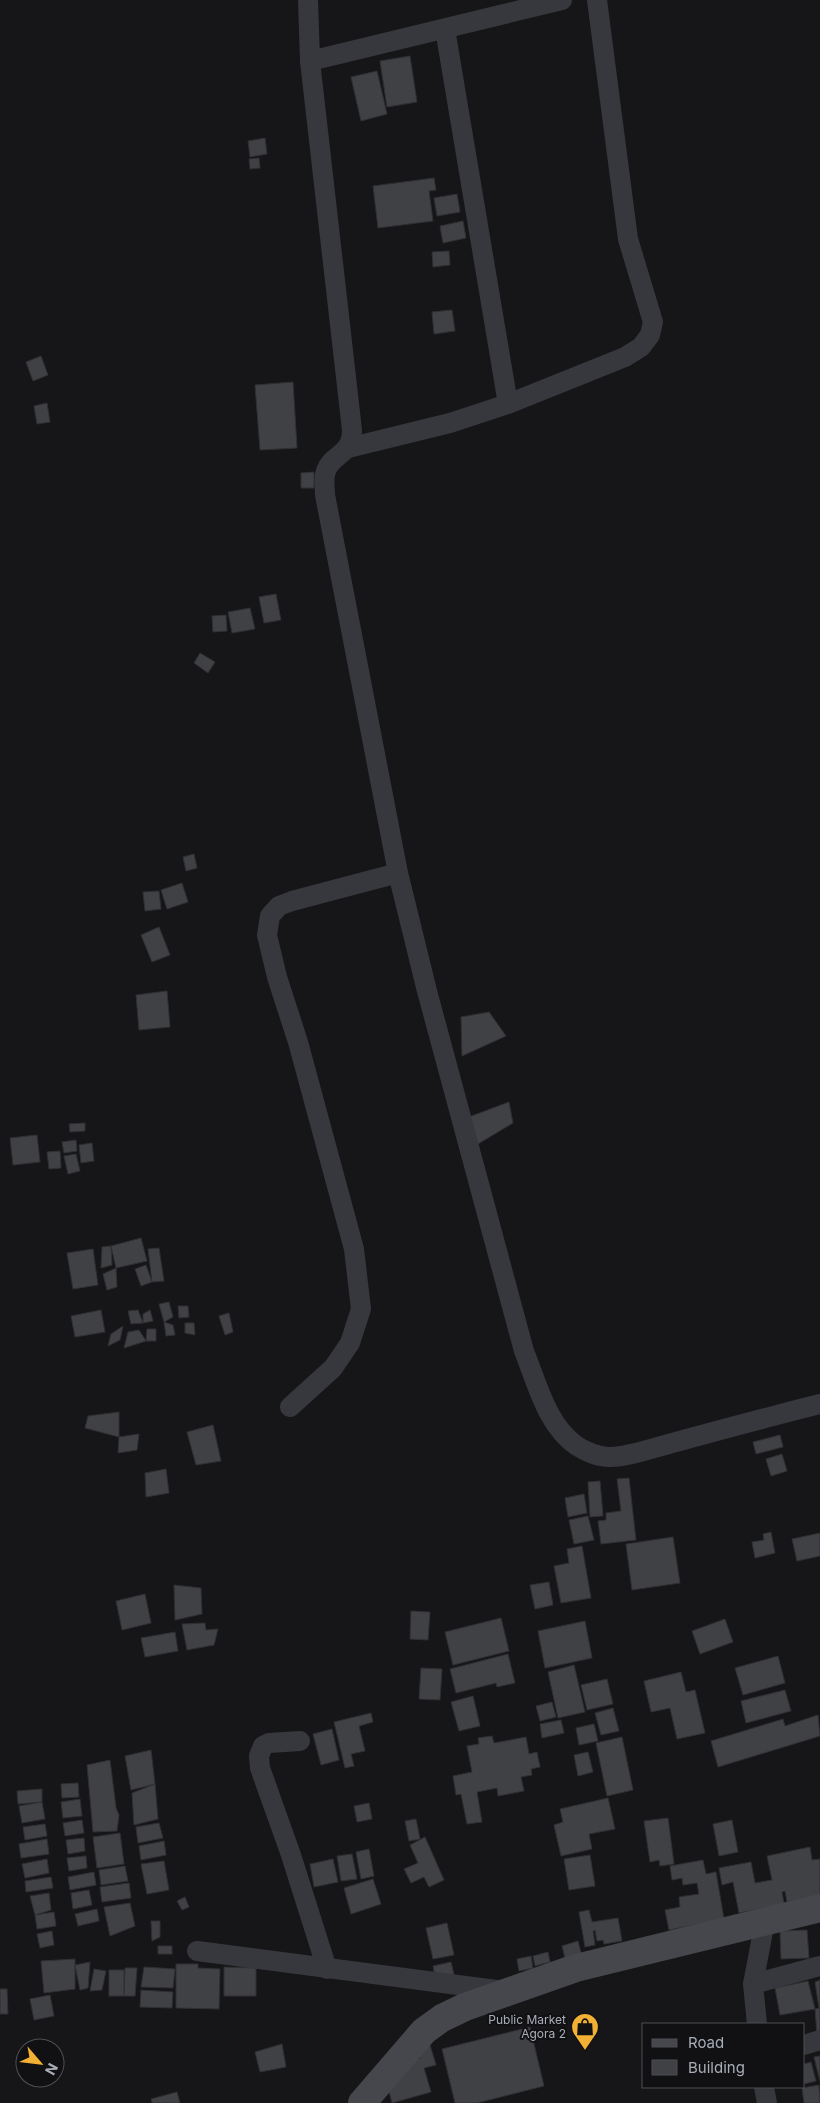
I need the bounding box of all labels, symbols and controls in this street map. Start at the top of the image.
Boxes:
place label: Public Market Agora 2 [488,2012,566,2041]
shop icon: Public Market Agora 2 [570,2012,600,2051]
legend [642,2023,805,2088]
text: Road [688,2033,724,2052]
north arrow [15,2038,65,2088]
text: Building [688,2058,745,2077]
text: N [42,2061,62,2078]

